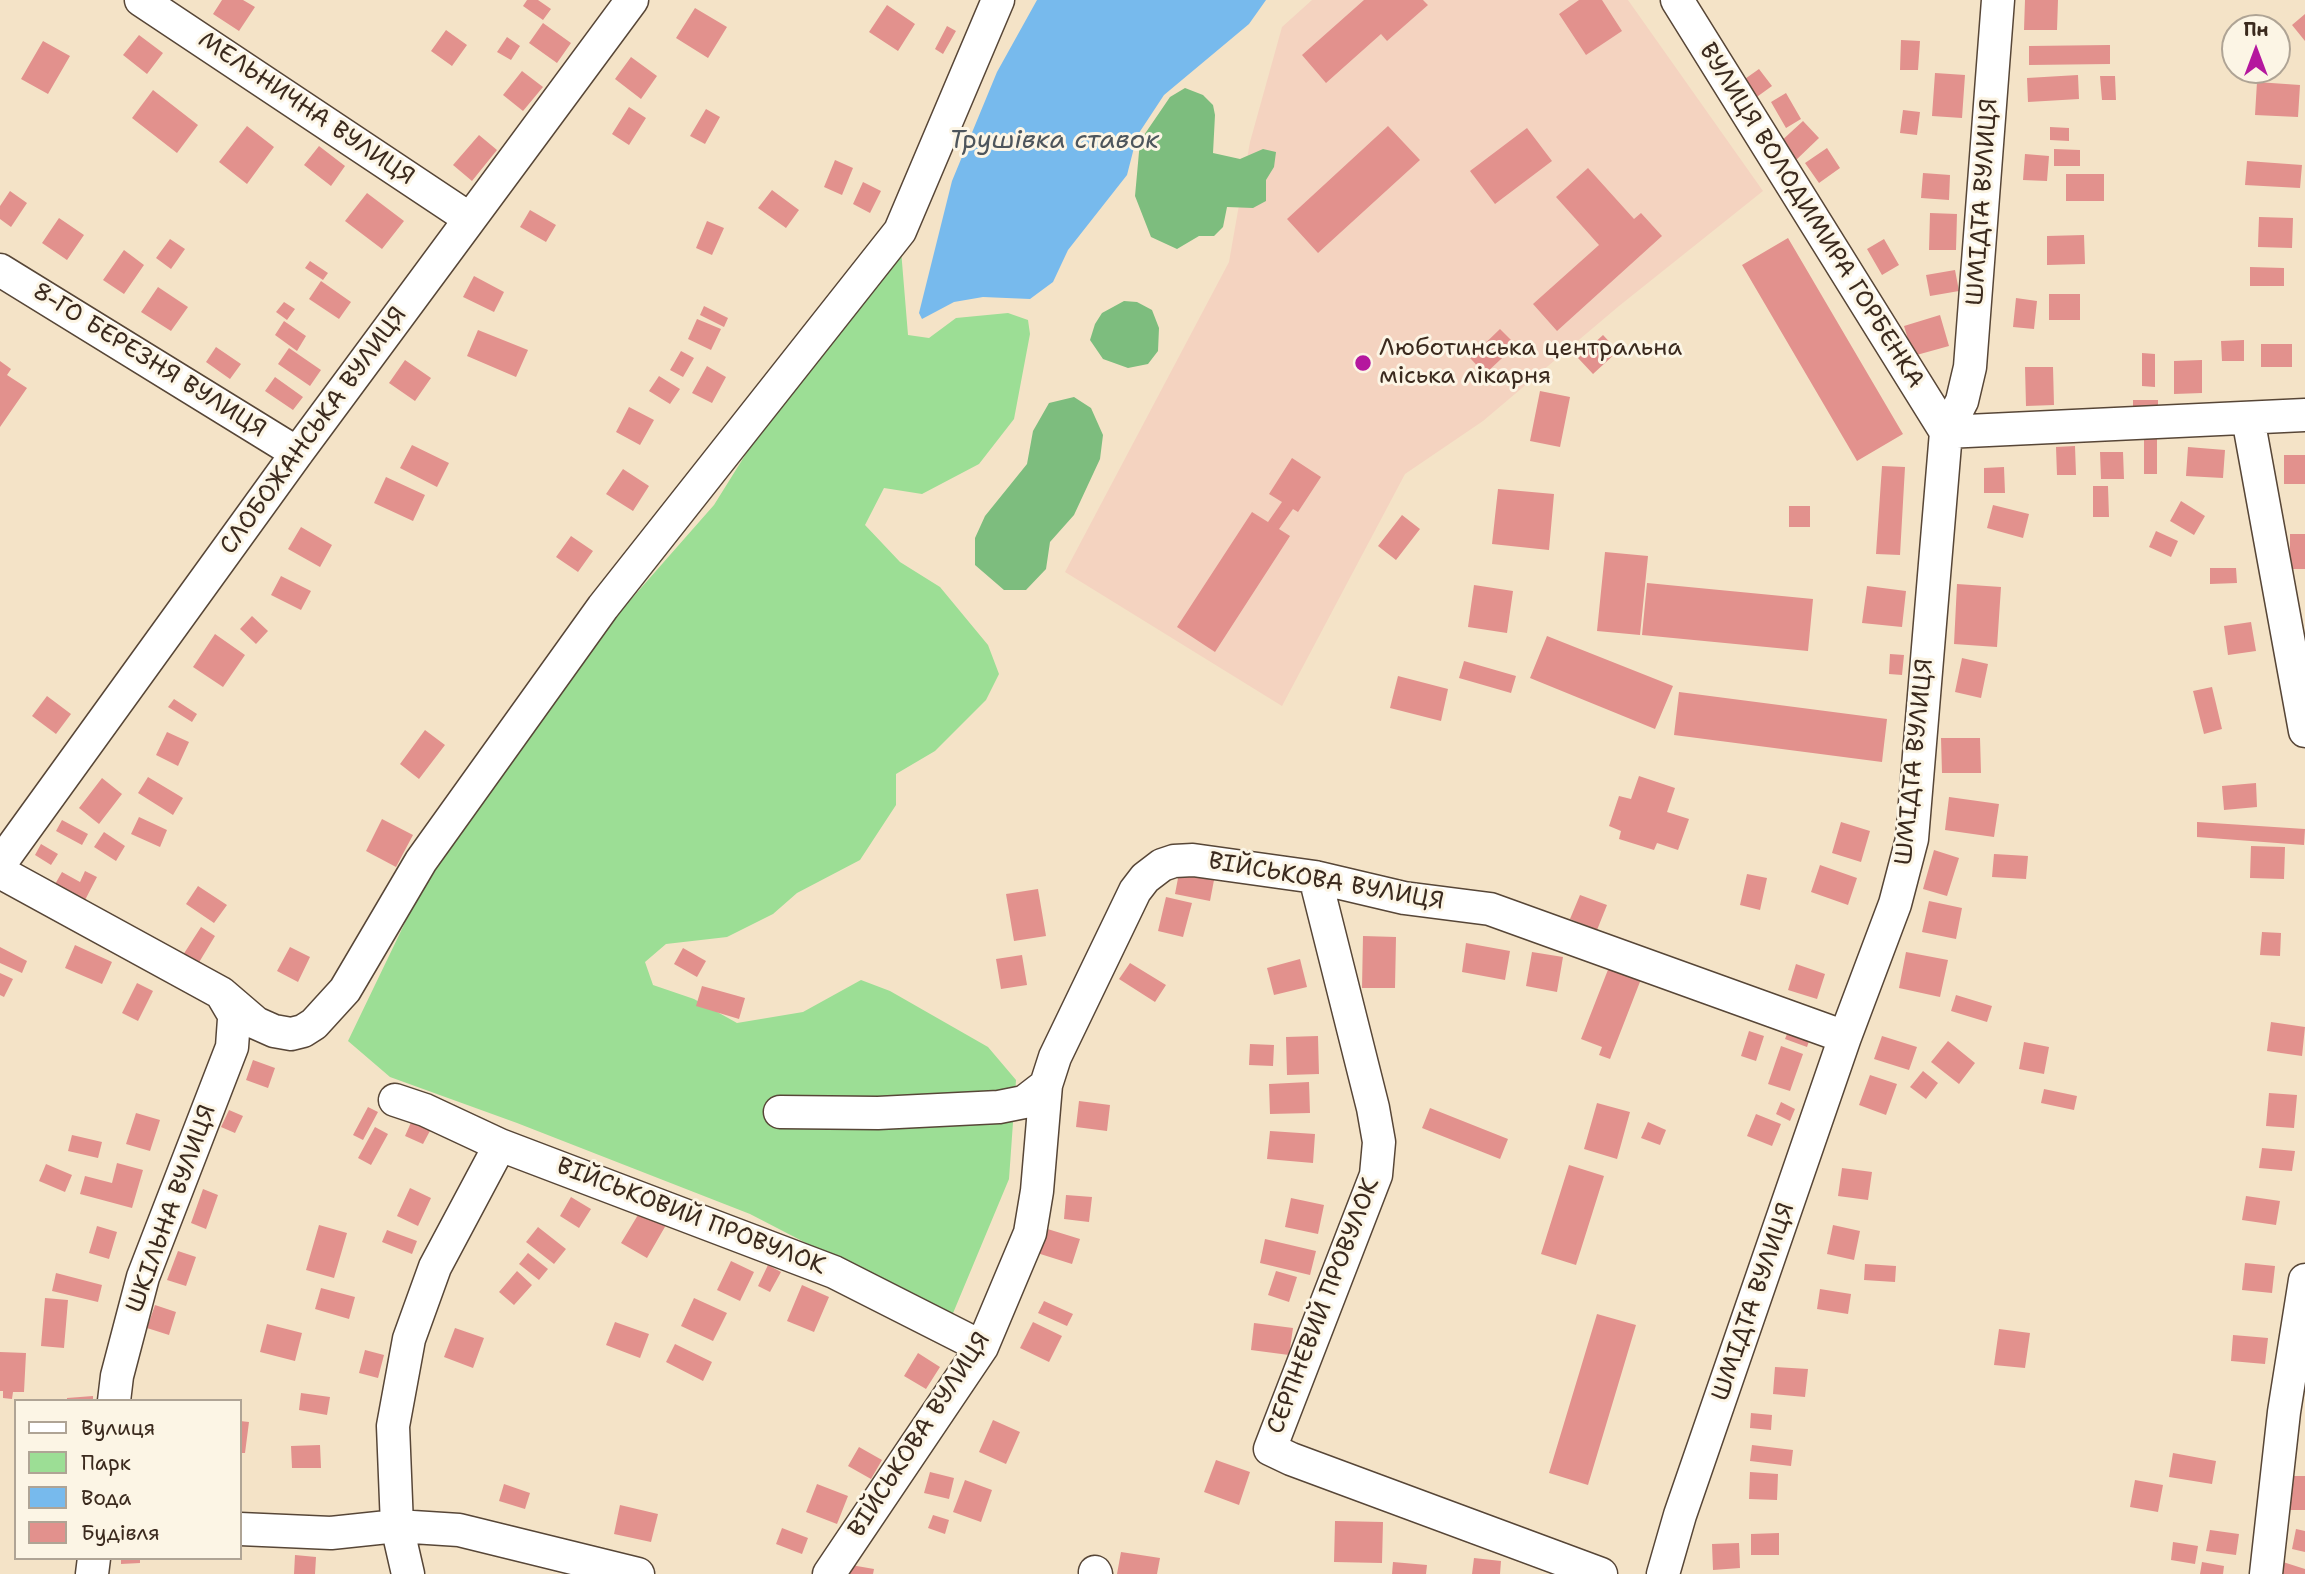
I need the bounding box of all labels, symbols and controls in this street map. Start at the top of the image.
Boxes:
north arrow [2221,14,2291,84]
text: Пн [2243,17,2269,42]
street label: МЕЛЬНИЧНА ВУЛИЦЯ [193,26,419,192]
street label: ВУЛИЦЯ ВОЛОДИМИРА ГОРБЕНКА [1692,38,1930,394]
street label: ШМІДТА ВУЛИЦЯ [1961,98,2005,306]
water label: Трушівка ставок [949,125,1159,157]
street label: 8-ГО БЕРЕЗНЯ ВУЛИЦЯ [27,277,271,445]
street label: СЛОБОЖАНСЬКА ВУЛИЦЯ [215,302,413,560]
place label: Люботинська центральна міська лікарня [1379,335,1682,391]
marker: Люботинська центральна міська лікарня [1353,353,1373,373]
street label: ШМІДТА ВУЛИЦЯ [1890,657,1940,867]
street label: ВІЙСЬКОВА ВУЛИЦЯ [1206,847,1446,917]
street label: ШКІЛЬНА ВУЛИЦЯ [121,1101,223,1317]
street label: ВІЙСЬКОВИЙ ПРОВУЛОК [552,1152,830,1282]
street label: СЕРПНЕВИЙ ПРОВУЛОК [1262,1174,1386,1438]
street label: ШМІДТА ВУЛИЦЯ [1707,1199,1801,1405]
street label: ВІЙСЬКОВА ВУЛИЦЯ [843,1327,997,1543]
legend [14,1399,242,1560]
text: Вулиця [81,1414,155,1442]
text: Парк [81,1449,131,1477]
text: Вода [81,1484,131,1512]
text: Будівля [81,1519,160,1547]

